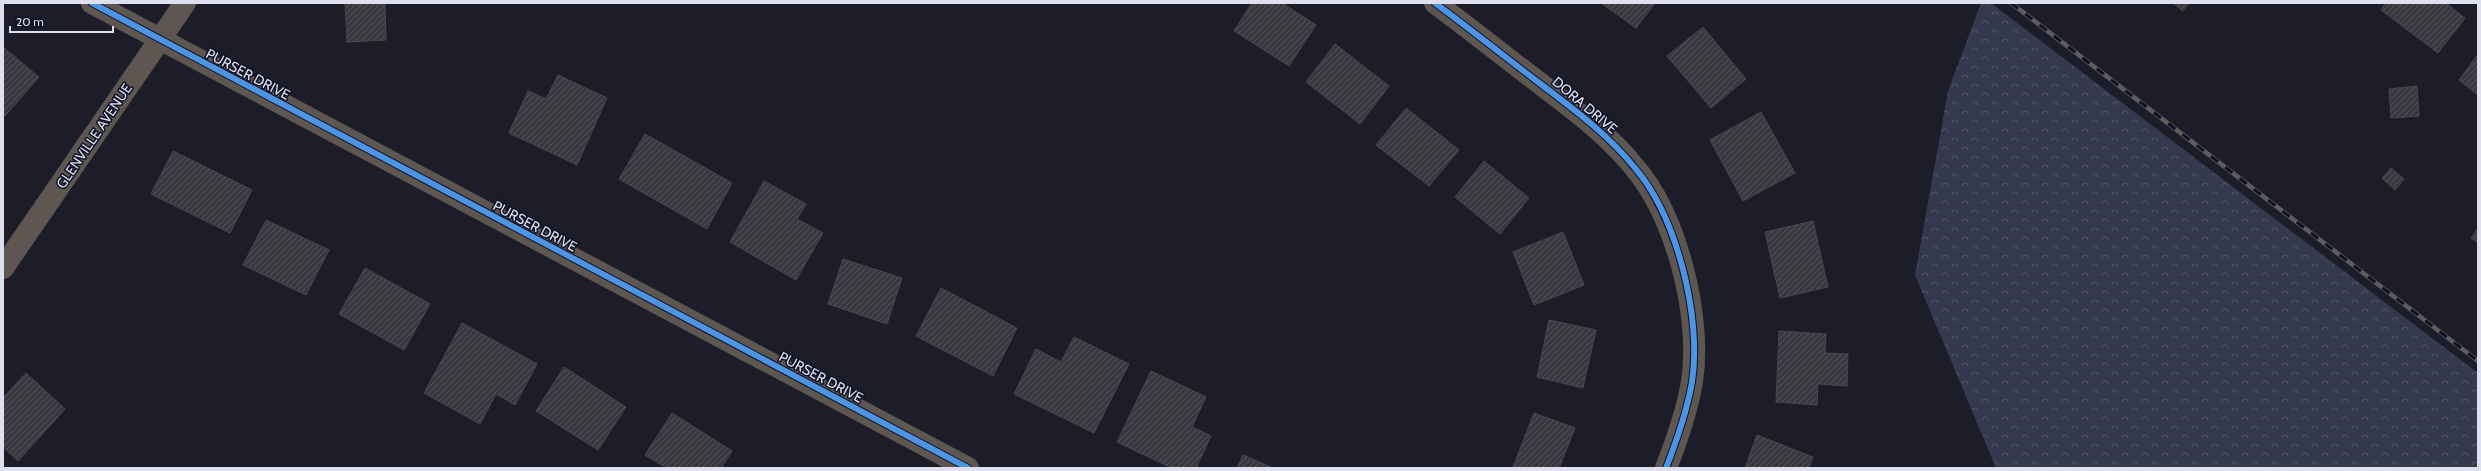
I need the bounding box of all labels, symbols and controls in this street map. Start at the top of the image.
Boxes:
scale bar [10,8,113,34]
text: 20 m [16,14,44,29]
street label: PURSER DRIVE [203,44,293,104]
street label: DORA DRIVE [1549,72,1621,138]
street label: GLENVILLE AVENUE [52,80,136,192]
street label: PURSER DRIVE [490,196,580,256]
street label: PURSER DRIVE [776,347,866,407]

